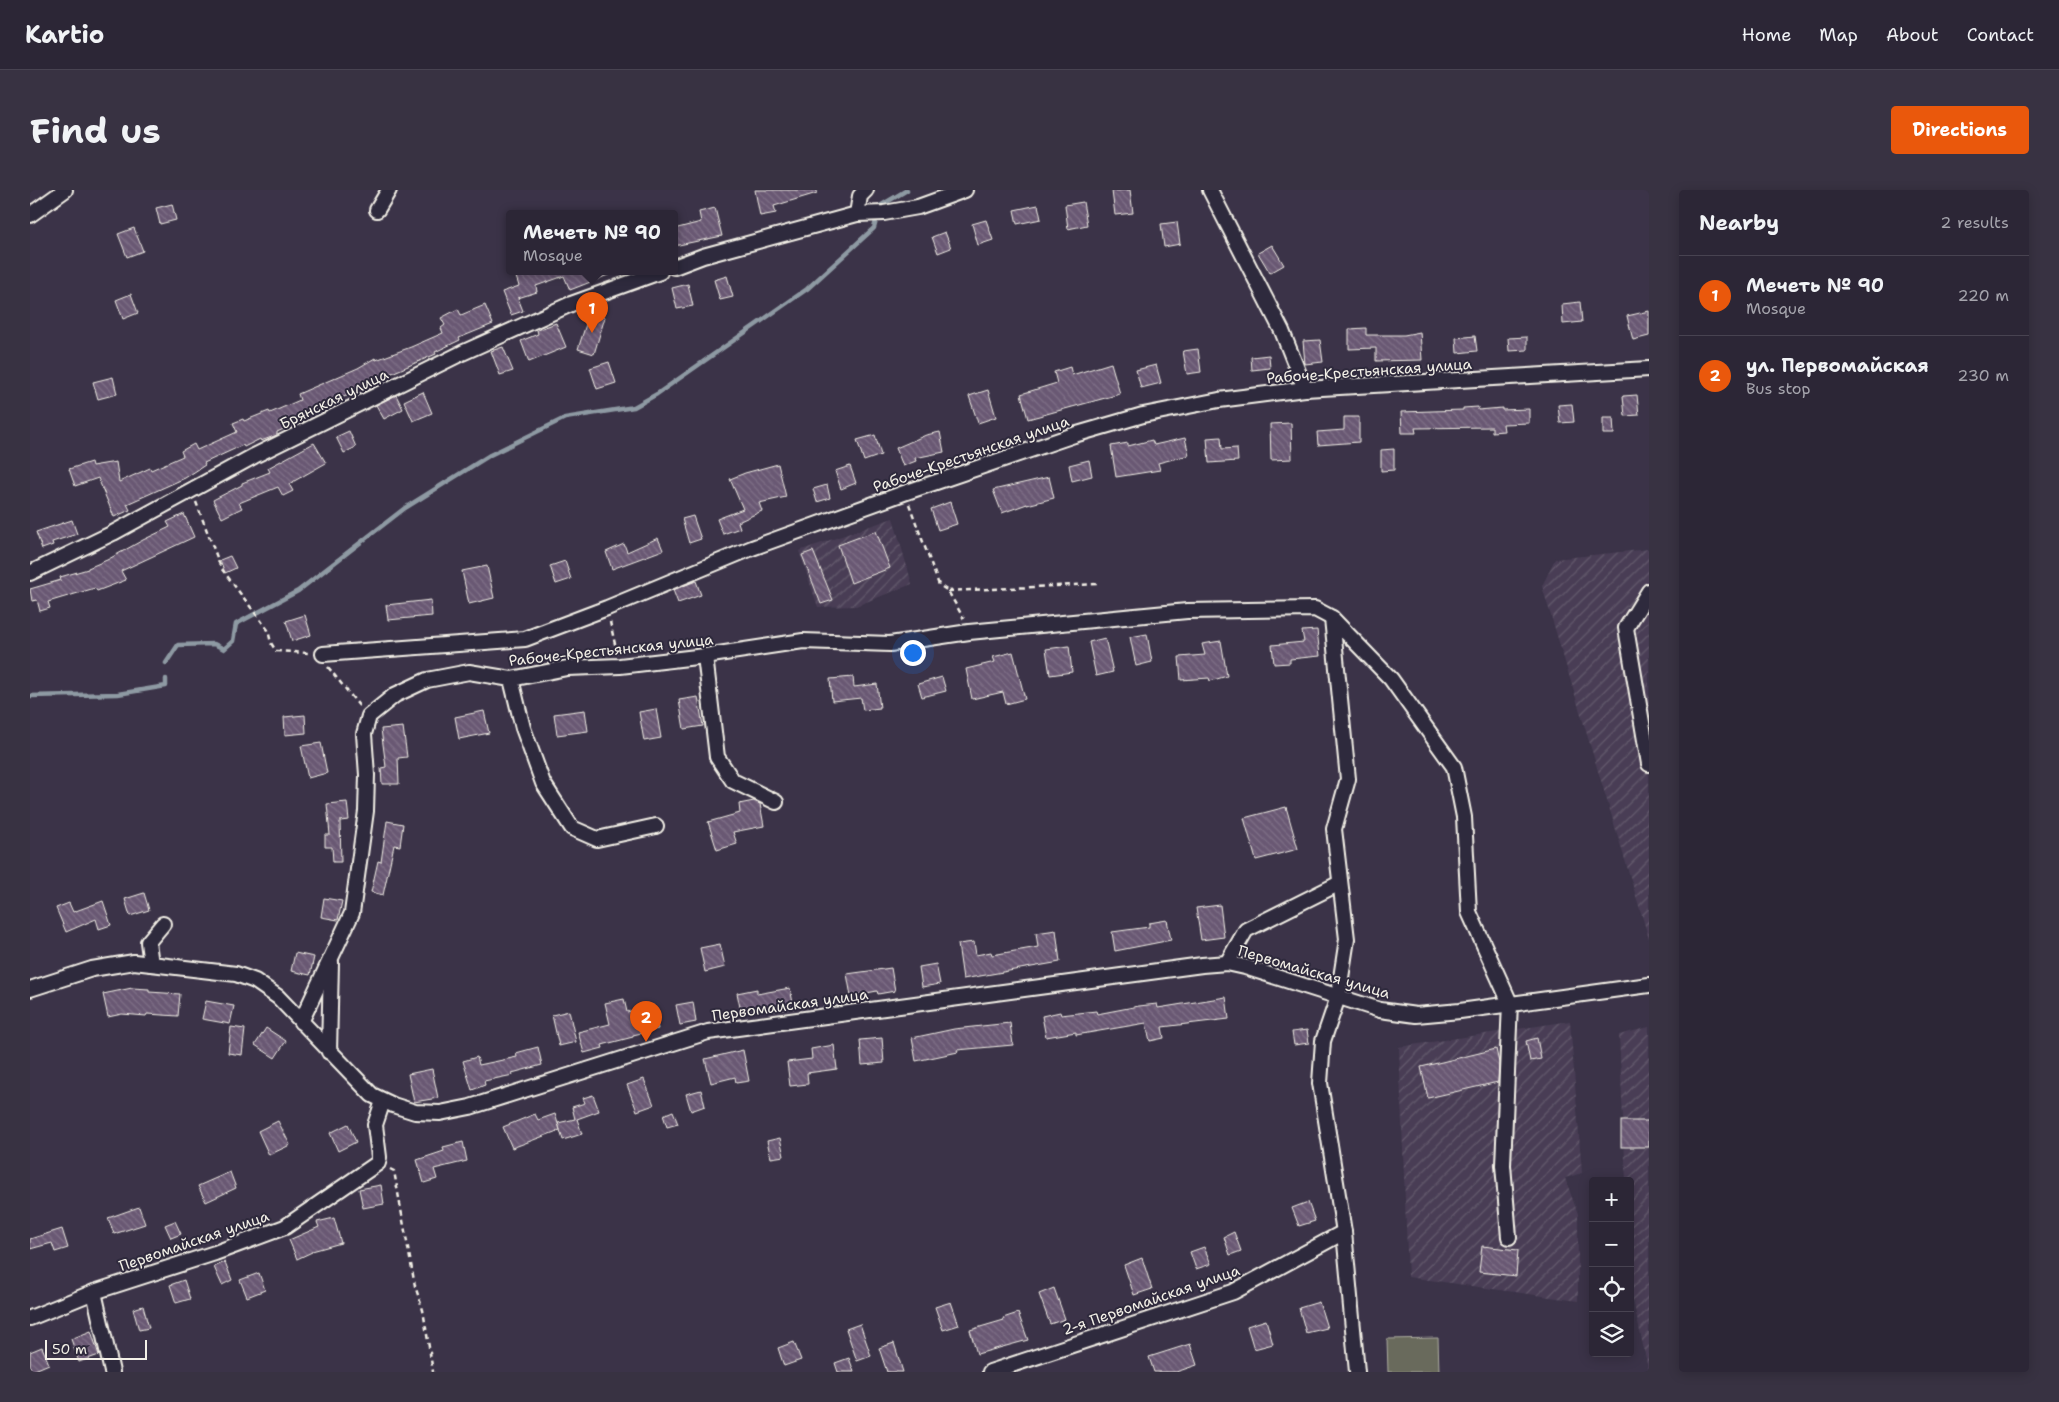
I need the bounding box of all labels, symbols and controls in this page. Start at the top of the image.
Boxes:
text: Kartio [25,19,104,51]
text: Home [1742,23,1791,47]
text: Map [1819,23,1858,47]
text: About [1886,23,1939,47]
text: Contact [1967,23,2034,47]
button: Directions [1891,106,2029,154]
text: Find us [30,107,161,154]
text: Nearby [1699,209,1779,237]
popup [506,210,678,275]
text: 2 results [1940,212,2009,233]
text: Мечеть № 90 [523,220,661,245]
text: Mosque [523,245,583,266]
text: Мечеть № 90 [1746,273,1884,298]
text: 1 [1711,285,1719,306]
text: 220 m [1957,285,2009,306]
pin: 1 [576,292,608,333]
text: Mosque [1746,298,1806,319]
text: ул. Первомайская [1746,353,1929,378]
street label: Рабоче-Крестьянская улица [1266,354,1473,388]
street label: Брянская улица [277,364,392,434]
text: 2 [1709,365,1721,386]
text: 230 m [1957,365,2009,386]
text: Bus stop [1746,378,1811,399]
street label: Рабоче-Крестьянская улица [870,411,1072,497]
street label: Рабоче-Крестьянская улица [508,629,715,671]
your location [900,640,926,666]
street label: Первомайская улица [1236,941,1393,1003]
street label: Первомайская улица [711,984,870,1026]
pin: 2 [630,1001,662,1042]
map controls [1589,1177,1634,1357]
button: + [1589,1177,1634,1222]
street label: Первомайская улица [116,1206,272,1276]
button: − [1589,1222,1634,1267]
street label: 2-я Первомайская улица [1060,1260,1243,1340]
button: locate [1589,1267,1634,1312]
button: layers [1589,1312,1634,1357]
scale bar [45,1337,148,1360]
text: 50 m [52,1340,87,1358]

